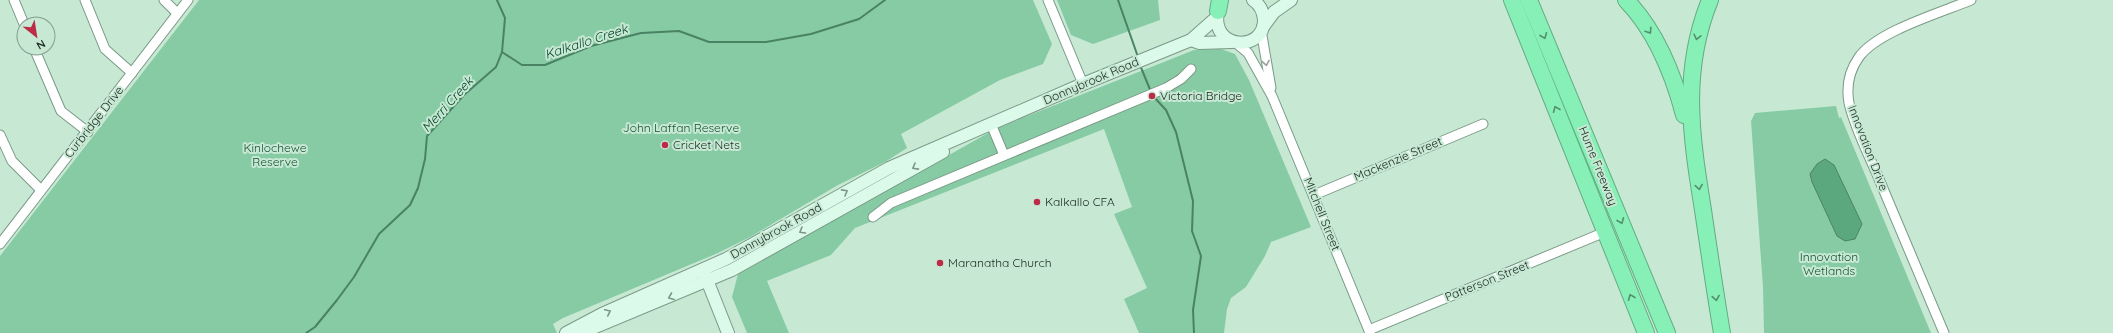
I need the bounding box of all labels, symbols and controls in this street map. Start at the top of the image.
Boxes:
north arrow [16,16,56,56]
water label: Kalkallo Creek [542,20,631,62]
one-way arrow [1644,27,1652,34]
one-way arrow [1539,32,1547,40]
one-way arrow [1693,33,1702,40]
text: N [34,37,48,53]
street label: Donnybrook Road [1041,54,1141,107]
one-way arrow [1261,60,1270,67]
water label: Merri Creek [418,72,477,135]
street label: Curbridge Drive [61,83,126,161]
place label: Victoria Bridge [1160,88,1242,103]
marker: Victoria Bridge [1147,91,1157,101]
street label: Innovation Drive [1845,103,1892,193]
one-way arrow [1553,106,1561,113]
park label: John Laffan Reserve [623,120,739,135]
street label: Hume Freeway [1576,124,1621,208]
street label: Mackenzie Street [1351,133,1444,184]
place label: Cricket Nets [673,137,740,152]
park label: Kinlochewe Reserve [243,140,307,169]
marker: Cricket Nets [660,140,670,150]
one-way arrow [912,163,919,170]
street label: Mitchell Street [1301,175,1344,253]
one-way arrow [1694,184,1703,190]
one-way arrow [841,189,848,197]
place label: Kalkallo CFA [1045,194,1115,209]
marker: Kalkallo CFA [1032,197,1042,207]
street label: Donnybrook Road [727,199,824,262]
one-way arrow [1616,217,1624,224]
one-way arrow [799,226,806,233]
park label: Innovation Wetlands [1800,249,1858,278]
place label: Maranatha Church [948,255,1051,270]
street label: Patterson Street [1442,257,1531,304]
marker: Maranatha Church [935,258,945,268]
one-way arrow [667,292,674,300]
one-way arrow [1628,293,1636,300]
one-way arrow [1711,295,1720,301]
one-way arrow [604,309,612,317]

